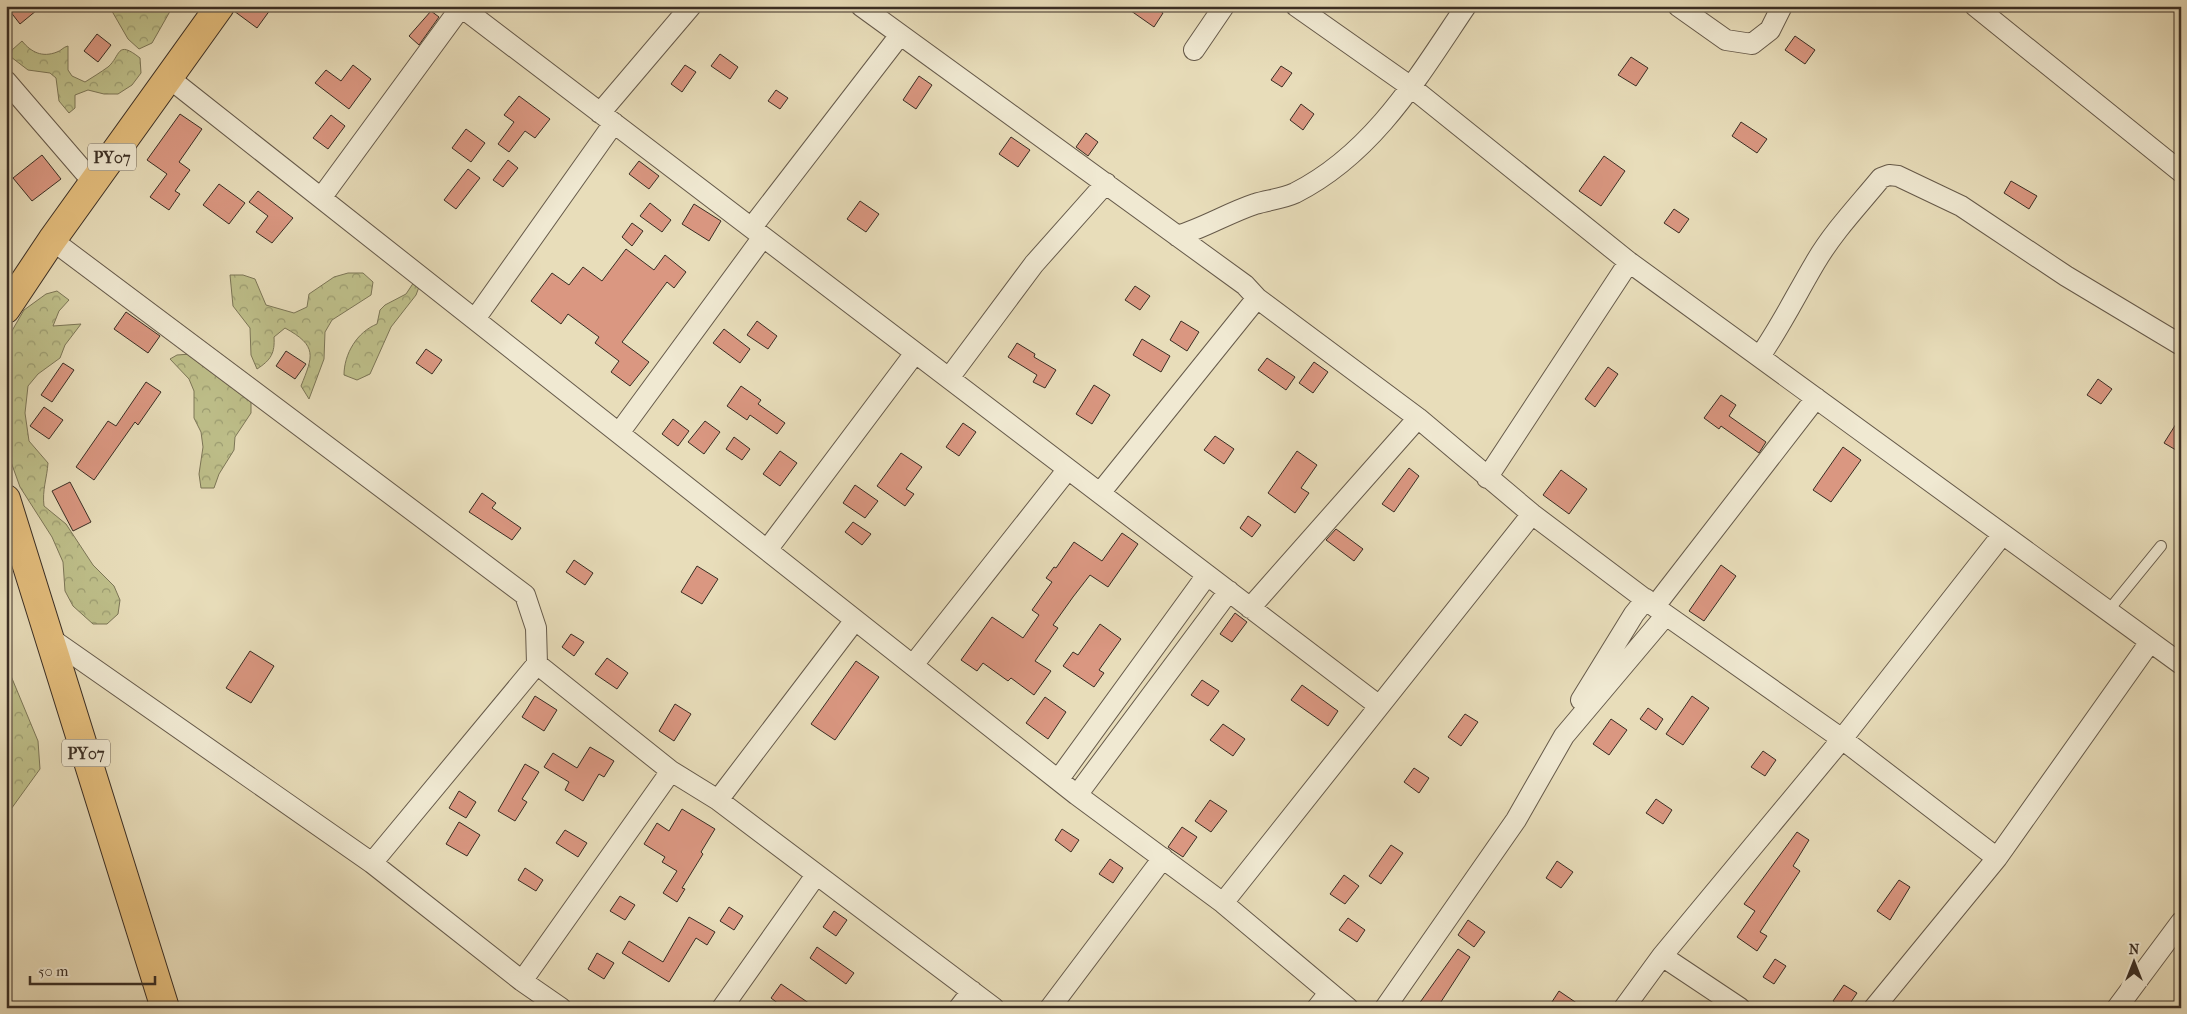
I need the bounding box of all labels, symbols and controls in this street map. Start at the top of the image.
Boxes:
road number: PY07 [88,144,136,170]
road number: PY07 [62,740,110,766]
north arrow [2110,936,2160,986]
text: N [2129,941,2140,958]
scale bar [30,954,155,986]
text: 50 m [38,962,69,980]

